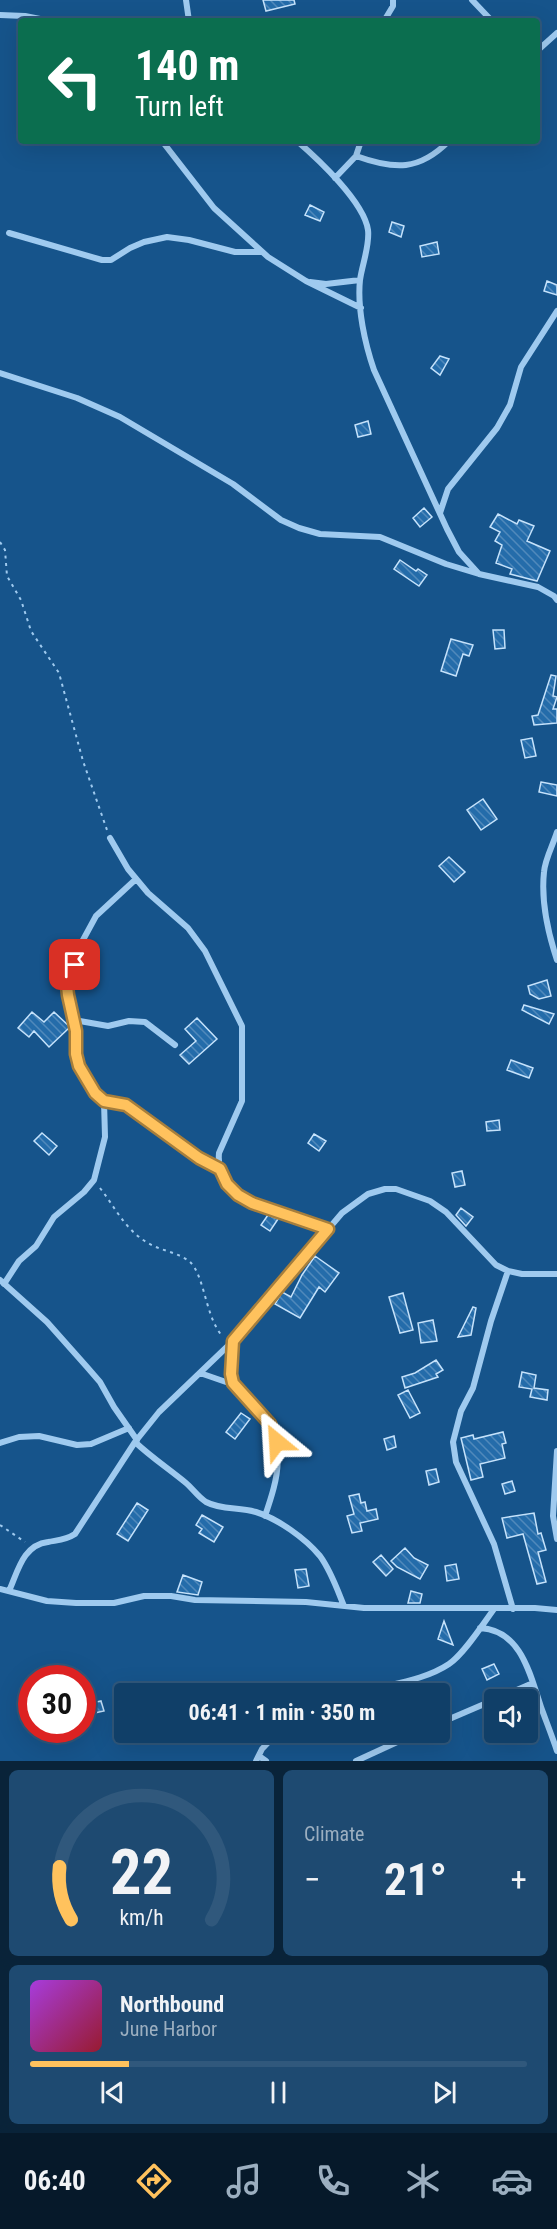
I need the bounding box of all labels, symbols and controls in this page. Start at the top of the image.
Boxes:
text: 140 m [135,41,240,90]
icon: left [36,42,114,120]
text: Turn left [135,91,224,123]
pin [49,939,100,990]
icon: arrive [58,948,91,981]
position arrow [245,1410,309,1474]
speed limit sign: 30 [18,1665,96,1743]
map controls [484,1689,538,1743]
button: sound [484,1689,538,1743]
text: 06:41 · 1 min · 350 m [189,1700,375,1725]
text: Climate [304,1822,364,1846]
text: 22 [110,1836,173,1909]
text: 21° [384,1853,447,1906]
text: − [304,1860,321,1899]
text: + [511,1860,527,1899]
text: km/h [119,1905,164,1930]
text: Northbound [120,1992,224,2017]
text: June Harbor [120,2017,217,2041]
icon: previous [96,2076,129,2109]
icon: pause [262,2076,295,2109]
icon: next [428,2076,461,2109]
icon: directions [133,2160,175,2202]
icon: music [223,2160,265,2202]
icon: phone [312,2160,354,2202]
icon: climate [402,2160,444,2202]
icon: car [491,2160,533,2202]
text: 06:40 [24,2165,86,2197]

